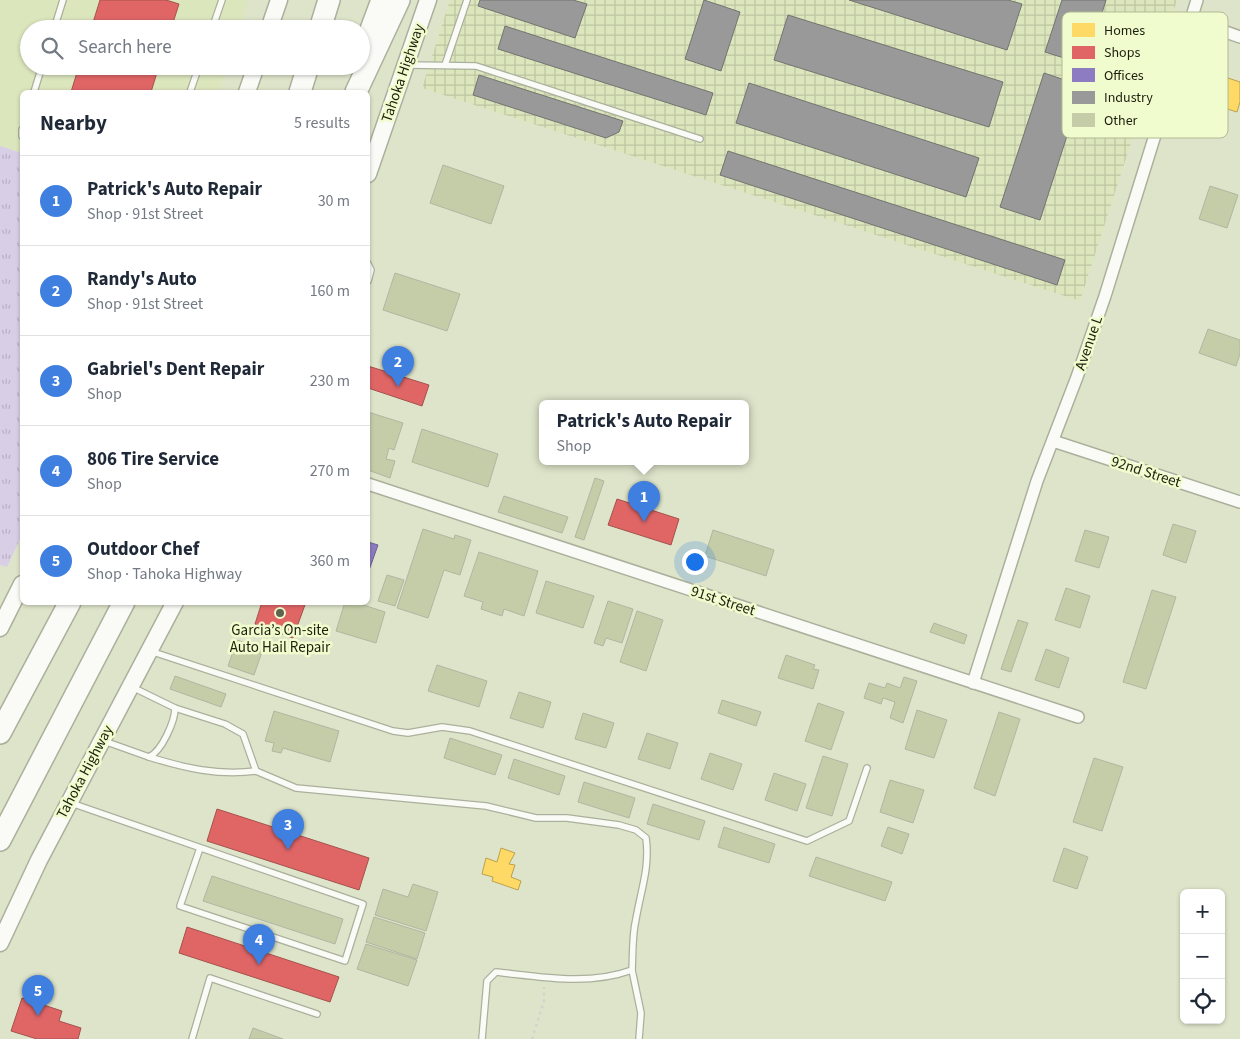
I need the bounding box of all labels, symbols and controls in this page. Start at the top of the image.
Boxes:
legend [1062,12,1228,138]
search box [20,20,370,75]
street label: Tahoka Highway [376,21,430,125]
text: Homes [1104,21,1145,41]
icon: search [38,34,66,62]
text: Search here [78,34,172,61]
text: Shops [1104,43,1140,63]
text: Offices [1104,66,1144,86]
text: Industry [1104,88,1153,108]
text: Nearby [40,108,107,138]
text: Other [1104,111,1138,131]
text: 5 results [294,112,350,134]
text: Patrick's Auto Repair [87,176,262,203]
text: 1 [52,190,60,212]
text: 30 m [318,190,350,212]
text: Shop · 91st Street [87,203,203,225]
text: Randy's Auto [87,266,197,293]
text: 2 [52,280,60,302]
text: 160 m [310,280,350,302]
text: Shop · 91st Street [87,293,203,315]
street label: Avenue L [1070,313,1108,373]
pin: 2 [382,346,414,387]
text: Gabriel's Dent Repair [87,356,264,383]
text: 3 [52,370,60,392]
text: 230 m [310,370,350,392]
text: Shop [87,383,122,405]
popup [539,400,749,465]
text: Patrick's Auto Repair [557,408,732,435]
text: Shop [557,435,591,457]
text: 806 Tire Service [87,446,219,473]
street label: 92nd Street [1109,451,1183,493]
text: 4 [52,460,60,482]
text: 270 m [310,460,350,482]
text: Shop [87,473,122,495]
pin: 1 [628,481,660,522]
text: Outdoor Chef [87,536,199,563]
your location [682,549,708,575]
text: 5 [52,550,60,572]
text: 360 m [310,550,350,572]
text: Shop · Tahoka Highway [87,563,242,585]
street label: 91st Street [688,581,758,621]
marker: Garcia’s On-site Auto Hail Repair [274,607,286,619]
place label: Garcia’s On-site Auto Hail Repair [230,620,331,658]
street label: Tahoka Highway [52,722,118,822]
pin: 3 [272,809,304,850]
map controls [1180,889,1225,1024]
button: + [1180,889,1225,934]
pin: 4 [243,924,275,965]
button: − [1180,934,1225,979]
pin: 5 [22,975,54,1016]
button: locate [1180,979,1225,1024]

